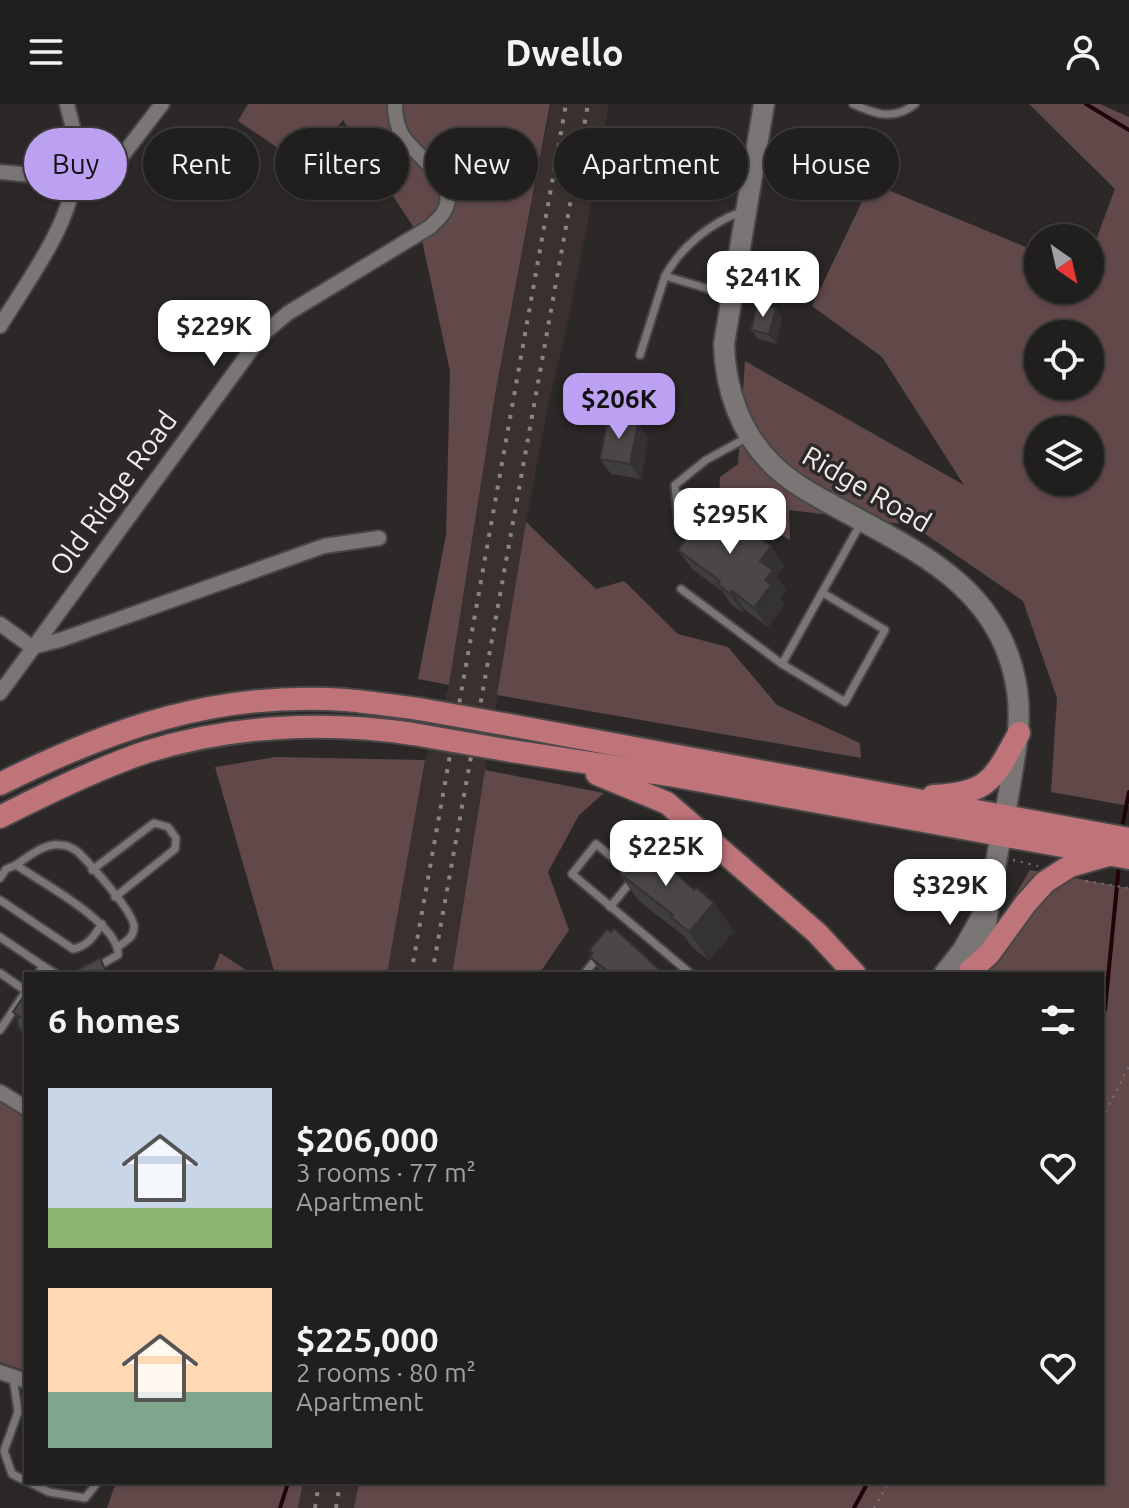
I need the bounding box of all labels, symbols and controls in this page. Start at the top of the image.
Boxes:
icon: menu [24,30,68,74]
icon: person [1061,30,1105,74]
text: Dwello [505,32,624,73]
chip: Buy [24,128,127,200]
chip: Rent [143,128,259,200]
chip: Filters [275,128,409,200]
chip: New [425,128,538,200]
chip: Apartment [554,128,748,200]
chip: House [764,128,899,200]
north arrow [1024,224,1104,304]
map controls [1024,224,1104,496]
pin: $241K [707,251,819,319]
text: $241K [725,262,801,291]
pin: $229K [158,300,270,368]
text: $229K [176,311,252,340]
button: locate [1024,320,1104,400]
pin: $206K [563,373,675,441]
text: $206K [581,384,657,413]
street label: Old Ridge Road [43,405,182,581]
button: layers [1024,416,1104,496]
street label: Ridge Road [798,439,937,538]
pin: $295K [674,488,786,556]
text: $295K [692,499,768,528]
pin: $225K [610,820,722,888]
text: $225K [628,831,704,860]
pin: $329K [894,859,1006,927]
text: $329K [912,870,988,899]
icon: filters [1036,998,1080,1042]
text: 6 homes [48,1001,181,1039]
icon: home [112,1120,208,1216]
text: $206,000 [296,1120,439,1158]
icon: heart [1036,1146,1080,1190]
text: 3 rooms · 77 m² [296,1158,476,1187]
text: Apartment [296,1187,423,1216]
icon: home [112,1320,208,1416]
text: $225,000 [296,1320,439,1358]
icon: heart [1036,1346,1080,1390]
text: 2 rooms · 80 m² [296,1358,476,1387]
text: Apartment [296,1387,423,1416]

